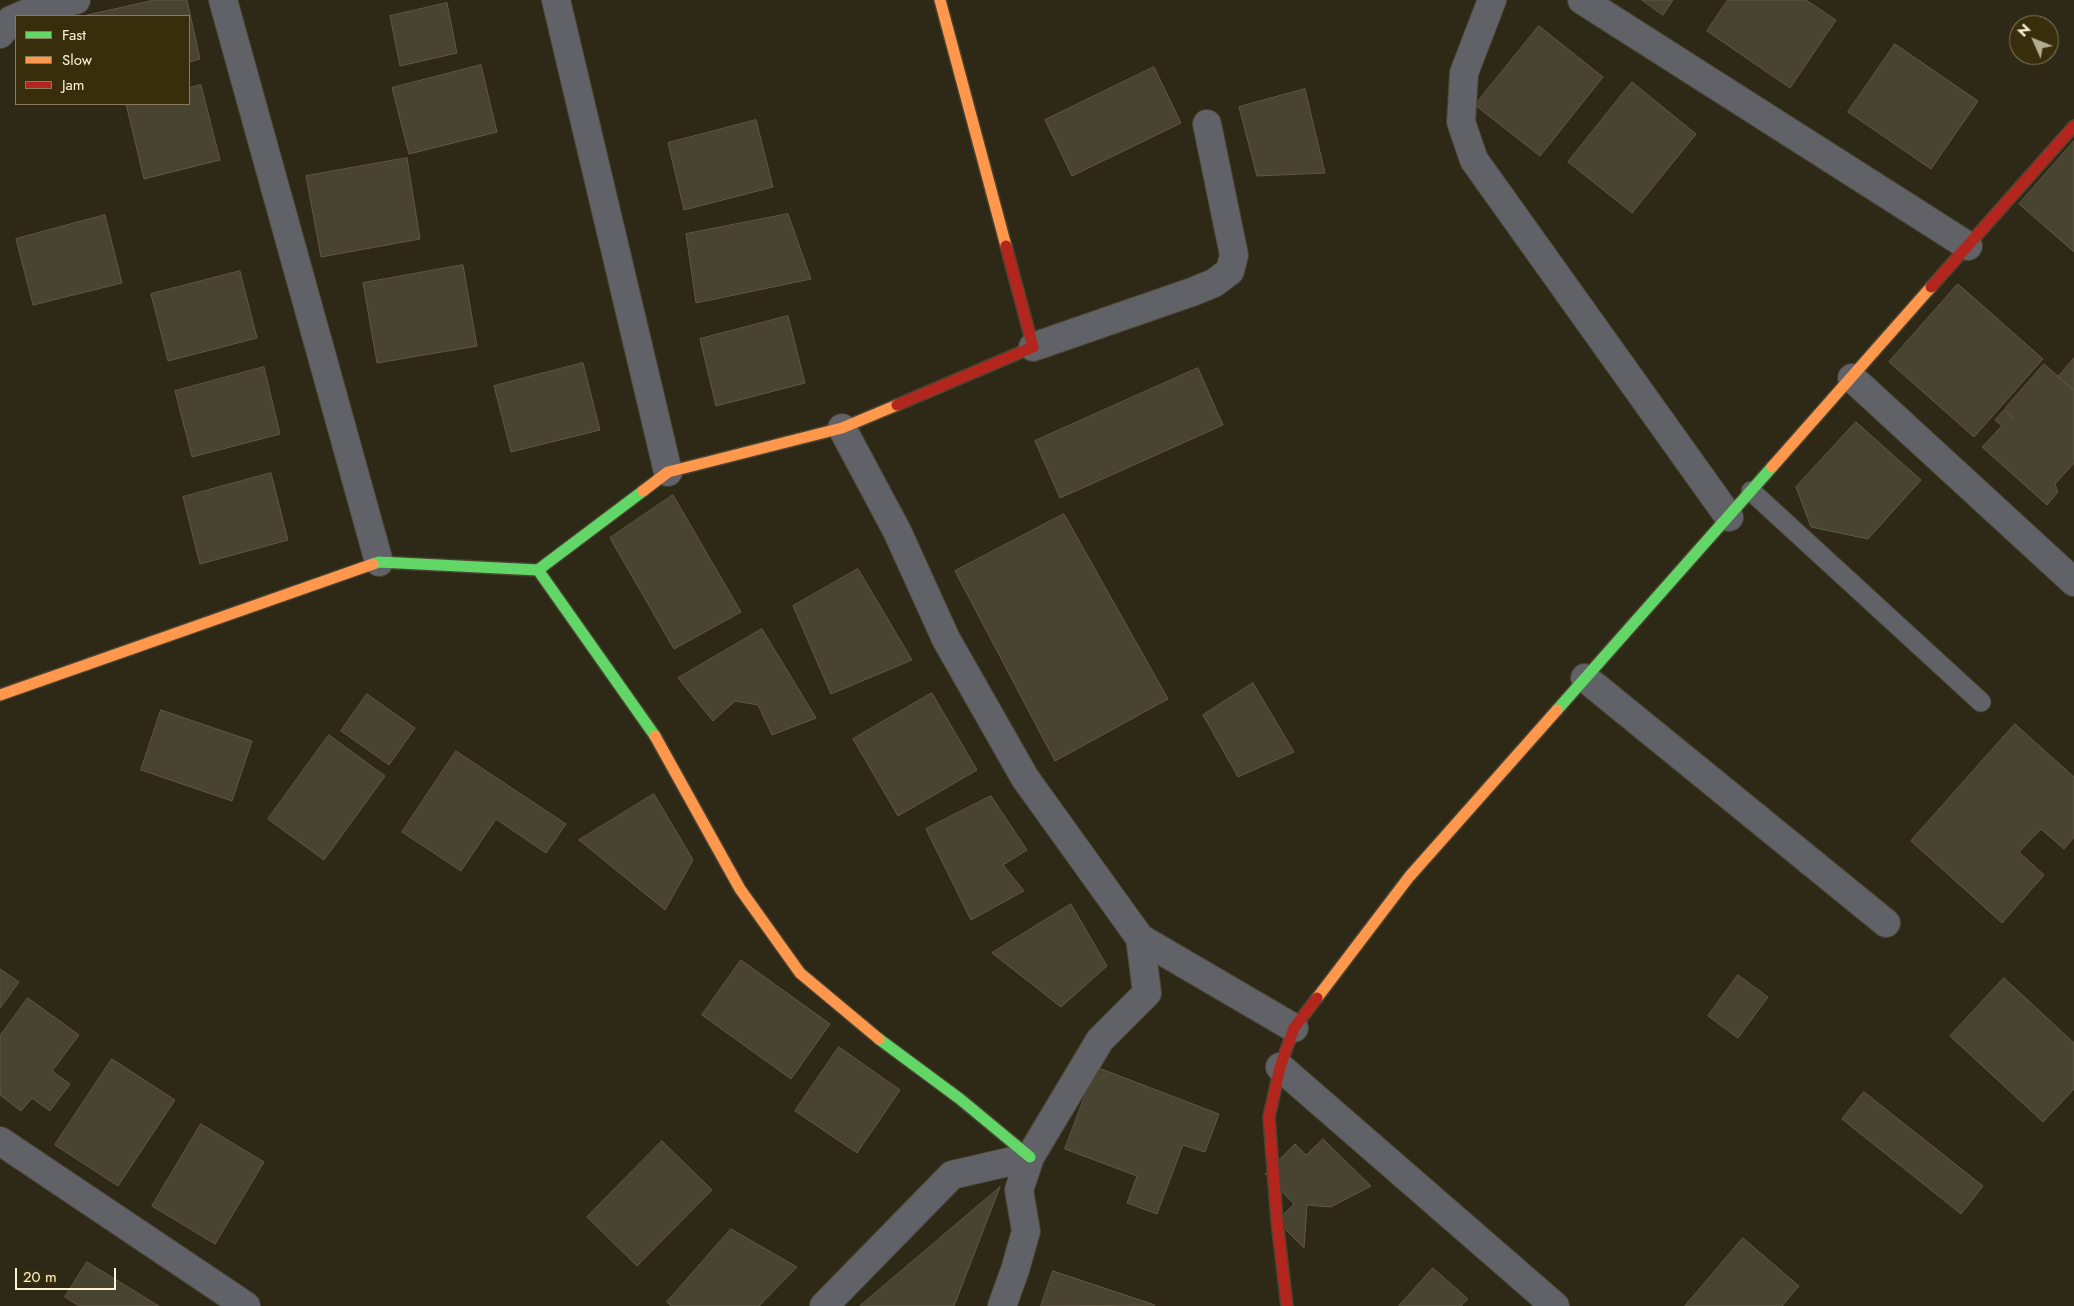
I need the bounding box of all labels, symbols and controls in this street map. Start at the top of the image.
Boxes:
legend [15,15,190,105]
north arrow [2009,15,2059,65]
text: N [2013,19,2035,41]
text: Fast [62,24,86,46]
text: Slow [62,49,92,71]
text: Jam [62,74,85,96]
scale bar [18,1258,119,1290]
text: 20 m [23,1266,57,1288]

